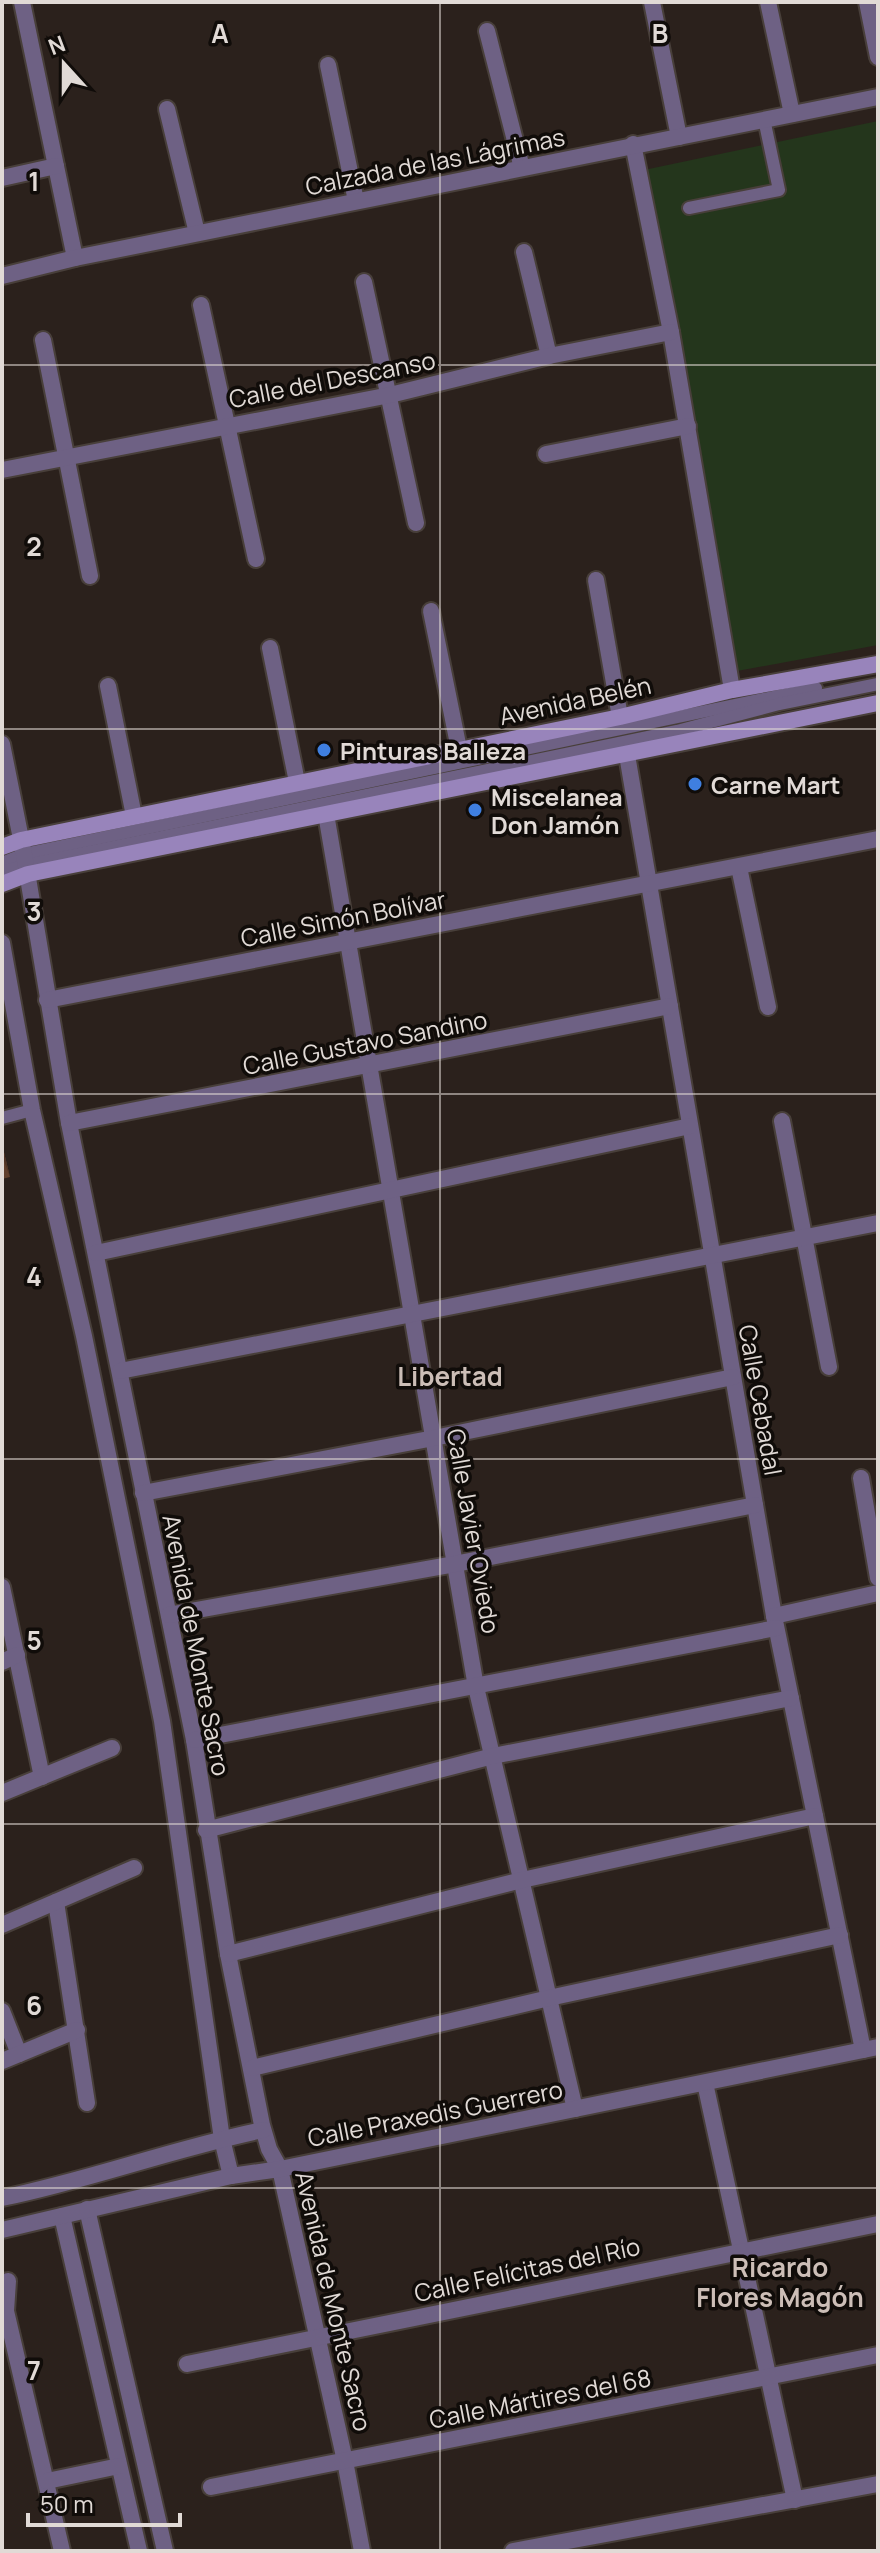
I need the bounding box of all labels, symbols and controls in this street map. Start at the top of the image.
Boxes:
text: A [211,15,229,51]
text: B [652,15,668,51]
north arrow [24,24,104,104]
text: N [44,28,70,62]
street label: Calzada de las Lágrimas [303,120,567,202]
text: 1 [28,163,40,199]
street label: Calle del Descanso [226,343,438,415]
text: 2 [26,528,42,564]
street label: Avenida Belén [496,668,654,732]
place label: Pinturas Balleza [340,734,526,767]
marker: Pinturas Balleza [315,741,333,759]
place label: Carne Mart [711,768,841,801]
marker: Carne Mart [686,775,704,793]
place label: Miscelanea Don Jamón [491,780,623,841]
marker: Miscelanea Don Jamón [466,801,484,819]
street label: Calle Simón Bolívar [238,882,449,954]
text: 3 [26,893,42,929]
street label: Calle Gustavo Sandino [240,1002,490,1082]
text: 4 [26,1258,42,1294]
street label: Calle Cebadal [732,1322,790,1478]
district label: Libertad [397,1358,503,1394]
street label: Calle Javier Oviedo [440,1426,508,1636]
street label: Avenida de Monte Sacro [155,1512,239,1778]
text: 5 [26,1622,42,1658]
text: 6 [26,1987,42,2023]
street label: Calle Praxedis Guerrero [305,2072,565,2154]
street label: Avenida de Monte Sacro [288,2168,380,2434]
street label: Calle Felícitas del Río [411,2229,643,2309]
district label: Ricardo Flores Magón [696,2249,864,2315]
text: 7 [27,2352,41,2388]
street label: Calle Mártires del 68 [426,2360,654,2436]
scale bar [28,2477,180,2527]
text: 50 m [40,2487,94,2520]

